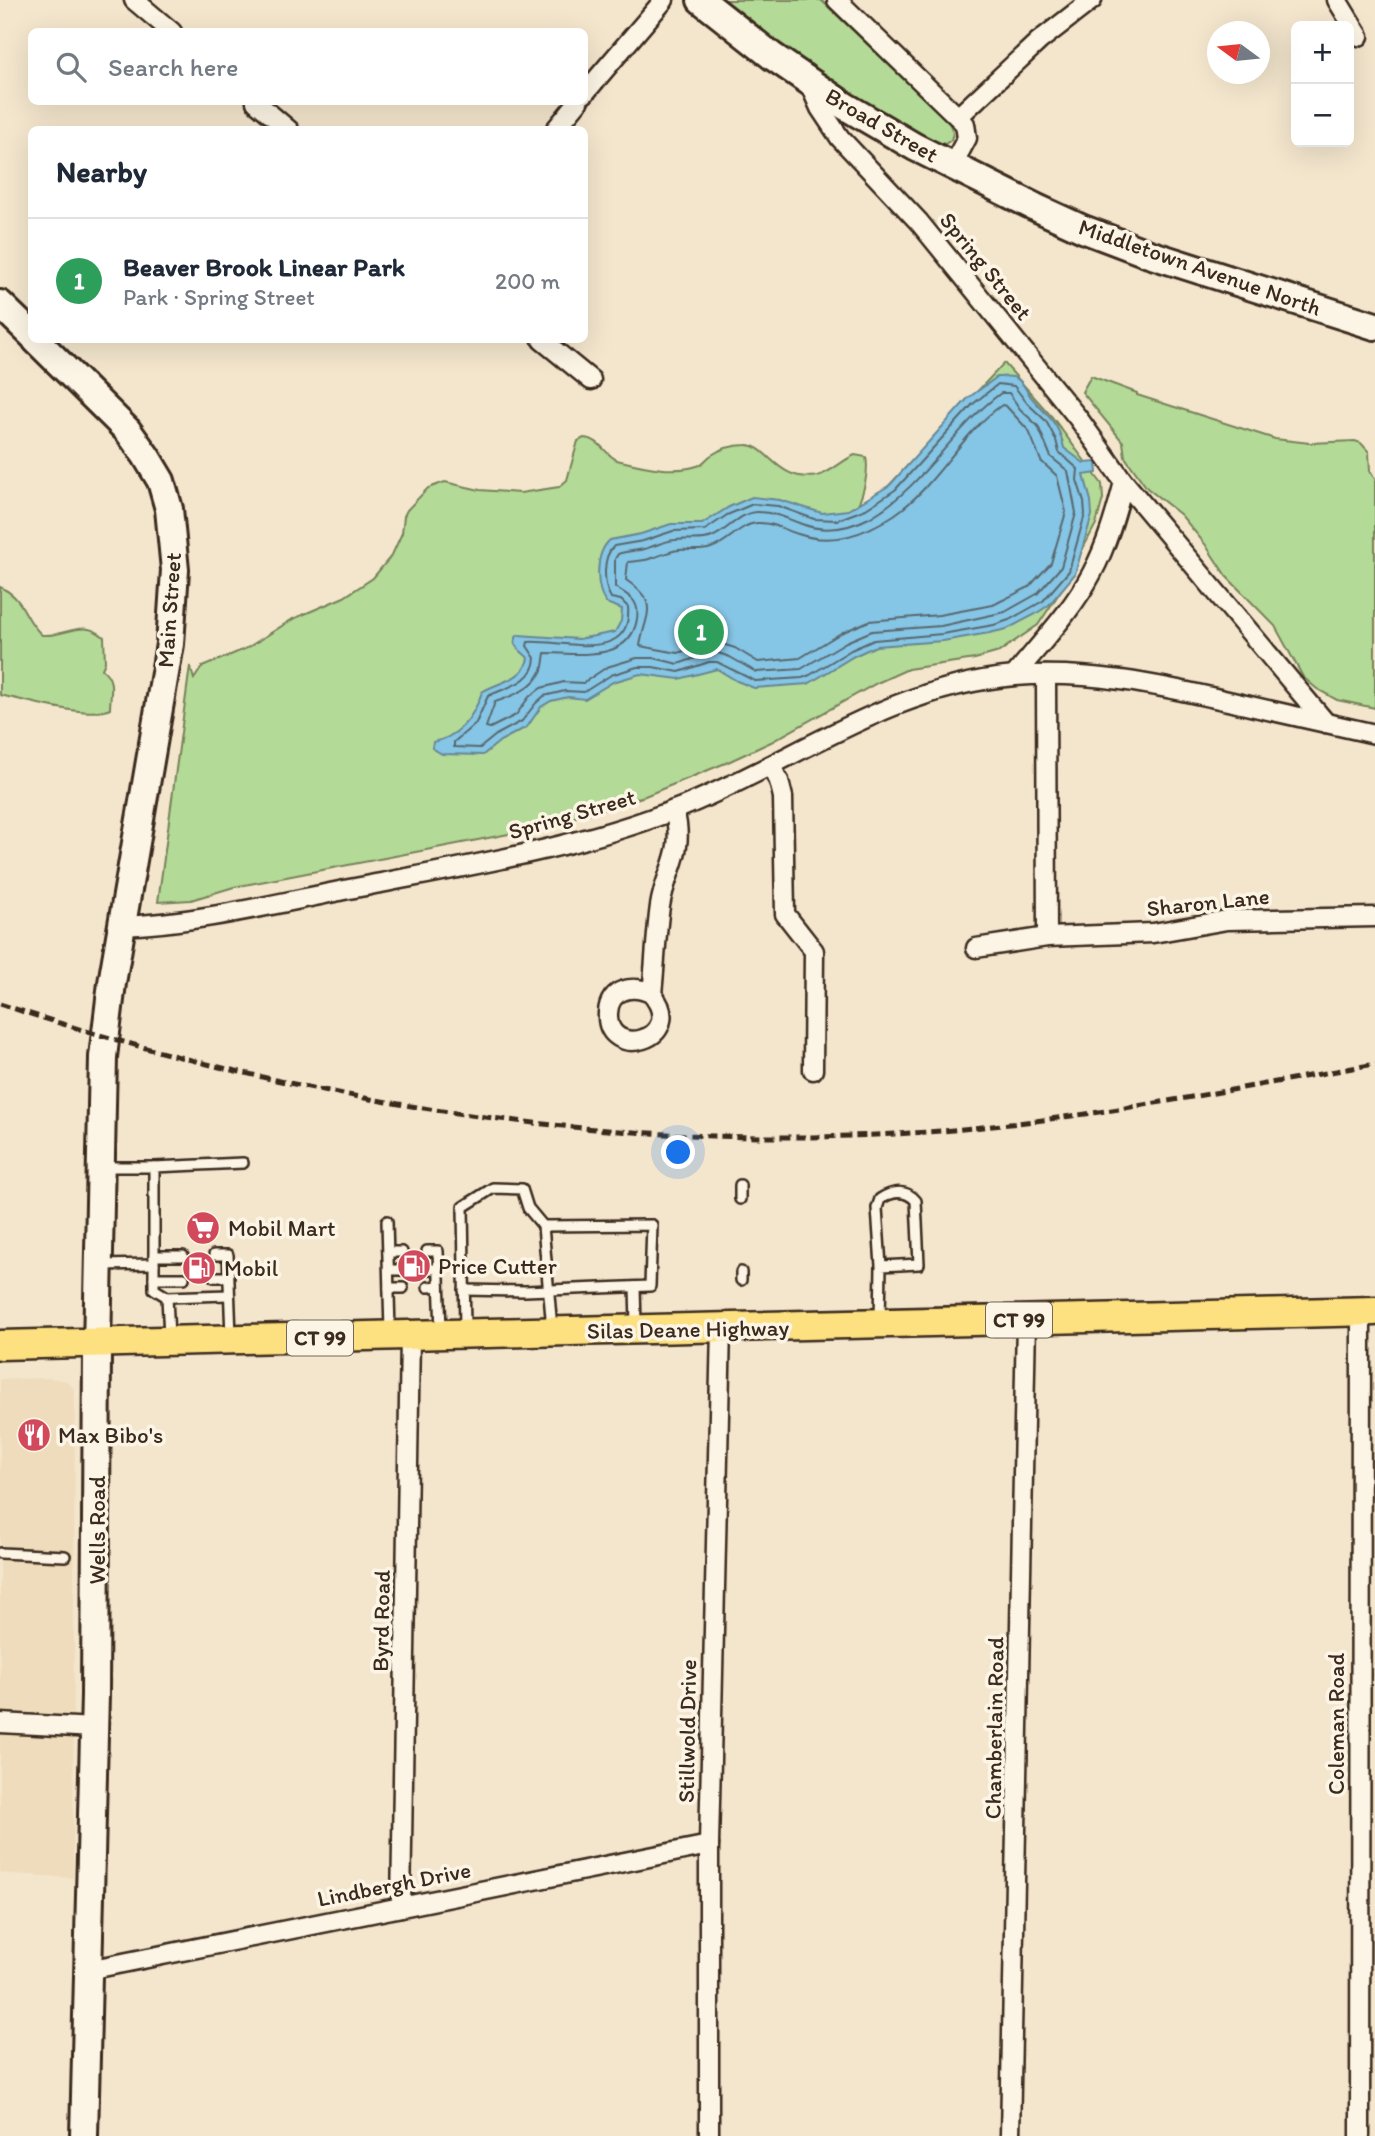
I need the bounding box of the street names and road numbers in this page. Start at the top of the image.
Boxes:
street label: Broad Street [820,81,944,169]
street label: Spring Street [934,206,1038,326]
street label: Middletown Avenue North [1075,212,1325,322]
street label: Main Street [151,551,187,669]
street label: Spring Street [505,783,639,845]
street label: Sharon Lane [1145,882,1271,922]
road number: CT 99 [986,1302,1052,1338]
street label: Silas Deane Highway [587,1313,790,1345]
road number: CT 99 [287,1320,353,1356]
street label: Wells Road [83,1475,111,1584]
street label: Byrd Road [366,1569,396,1672]
street label: Chamberlain Road [978,1636,1010,1819]
street label: Coleman Road [1322,1653,1350,1795]
street label: Stillwold Drive [672,1659,702,1803]
street label: Lindbergh Drive [315,1855,473,1913]

